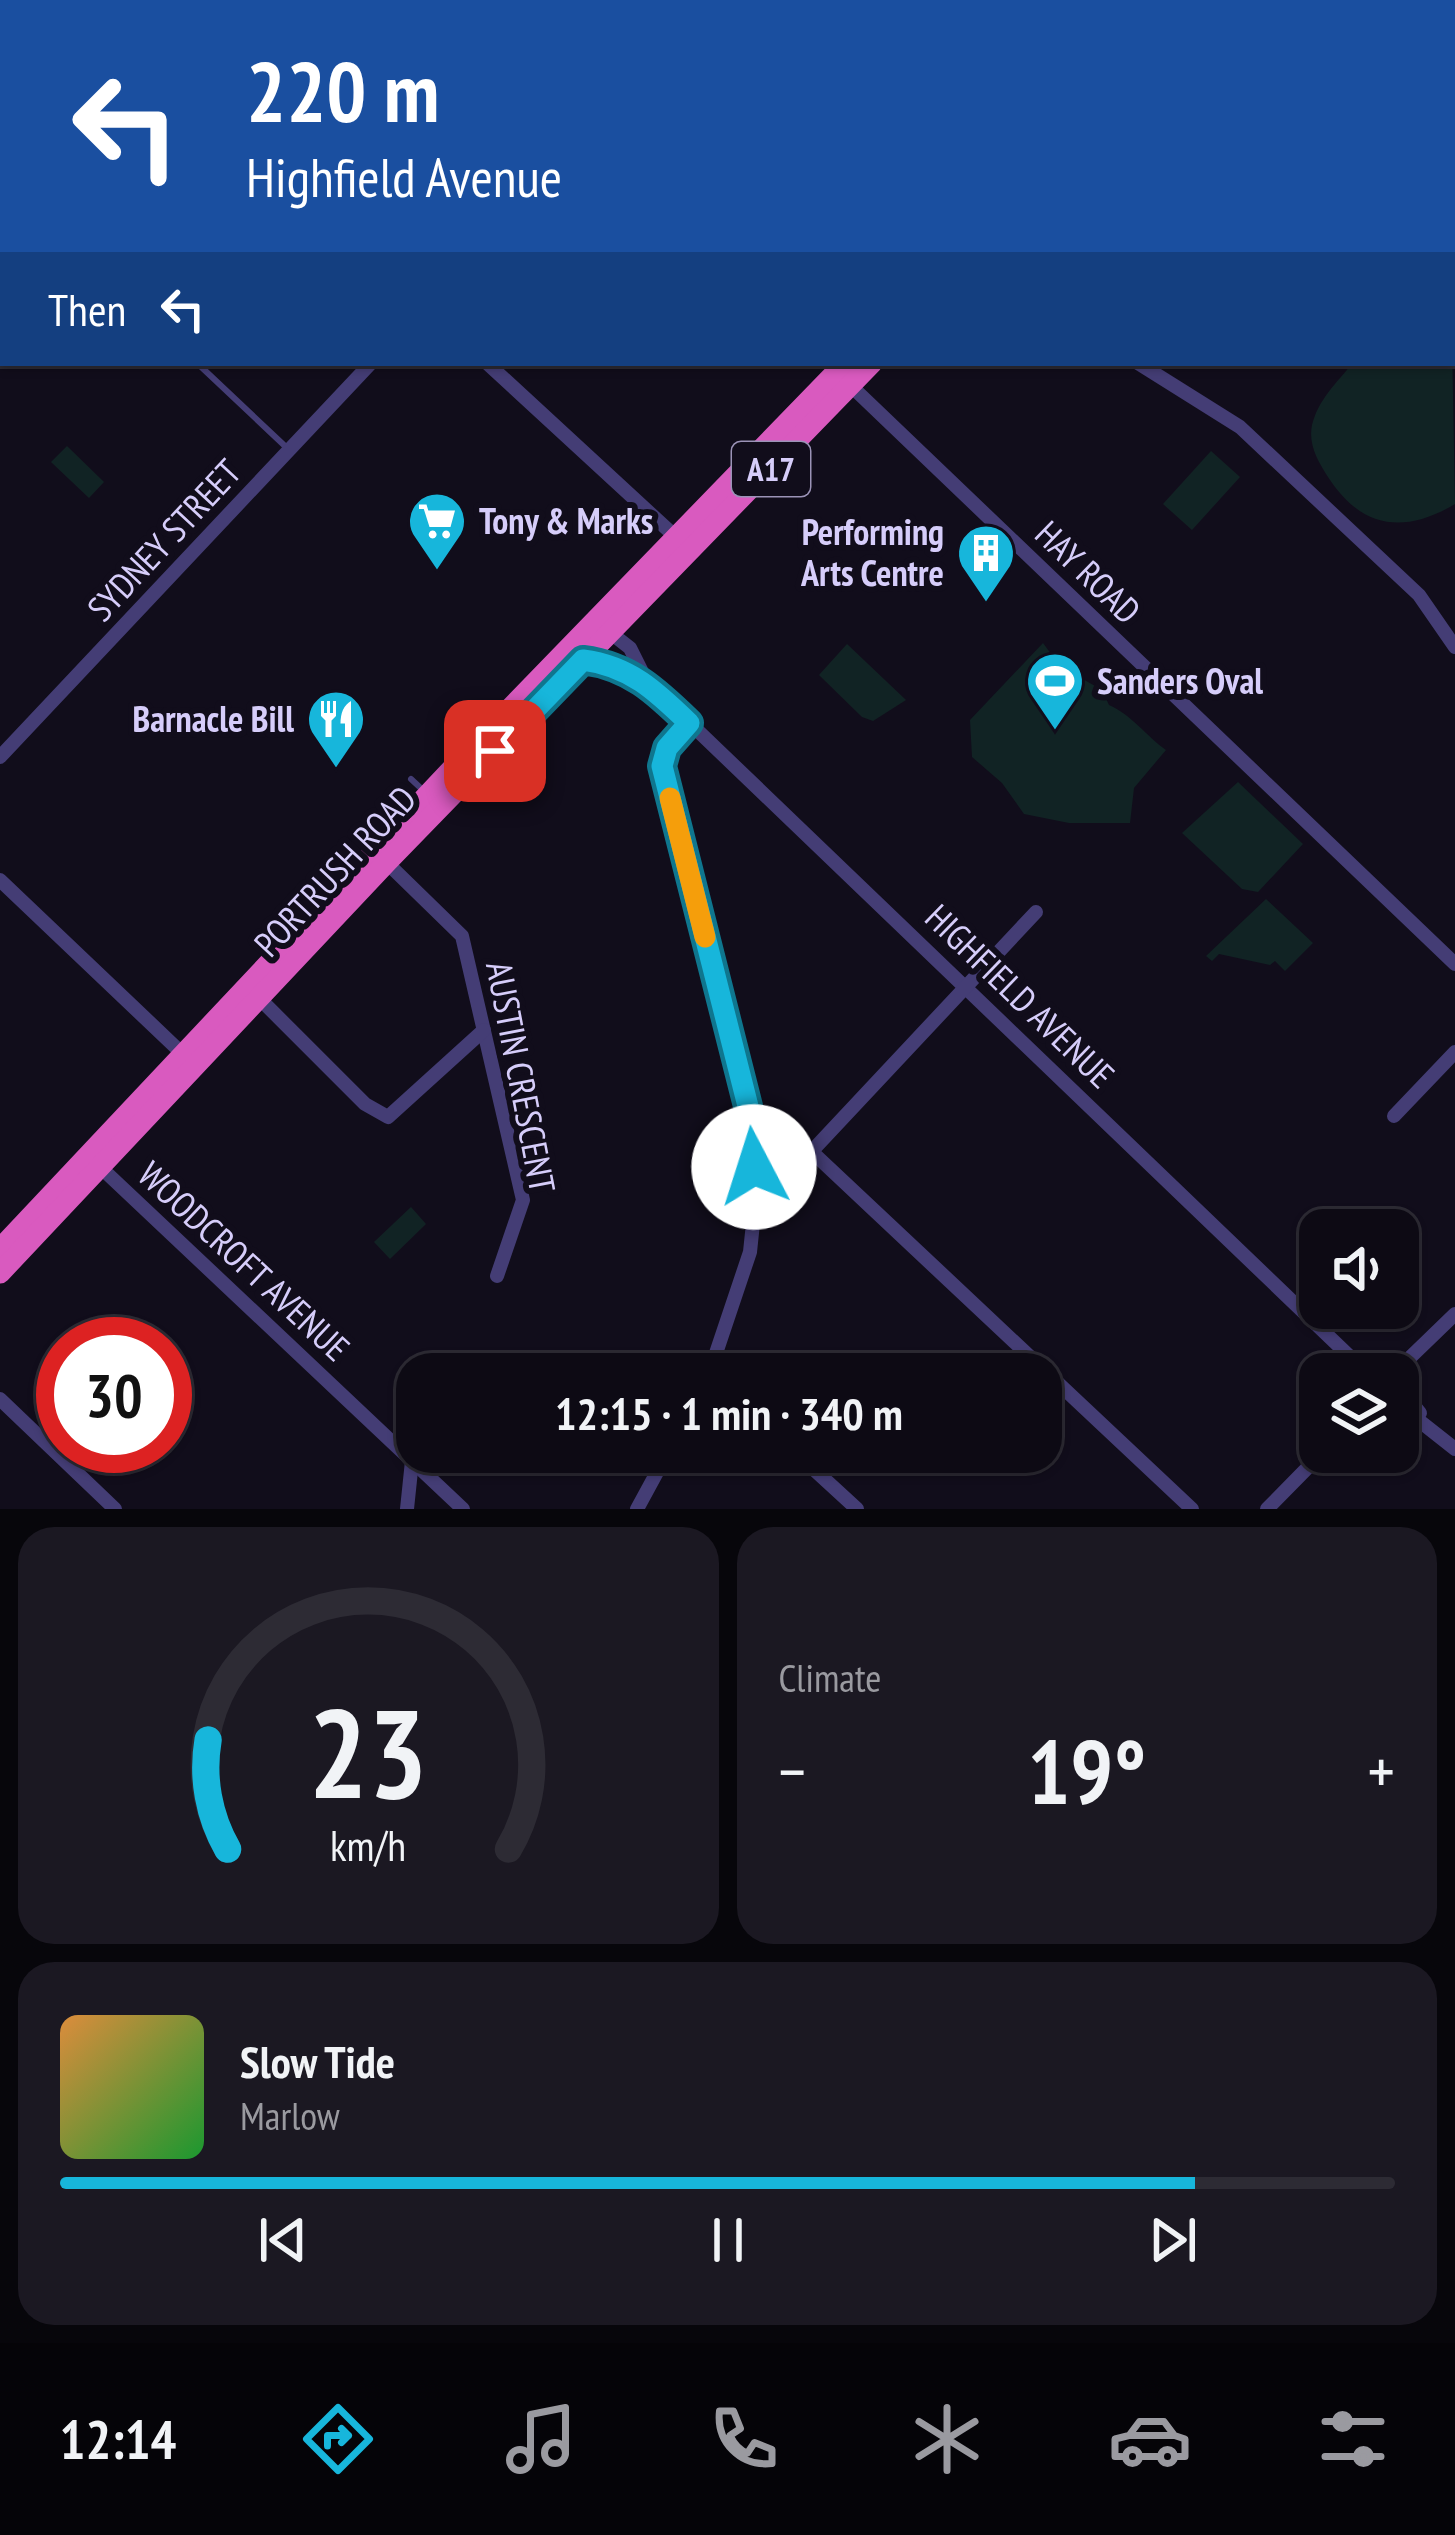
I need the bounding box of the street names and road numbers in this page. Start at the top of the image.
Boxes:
road number: A17 [732,442,810,496]
street label: SYDNEY STREET [77,449,251,630]
street label: HAY ROAD [1026,510,1151,633]
street label: PORTRUSH ROAD [244,775,426,966]
street label: HIGHFIELD AVENUE [916,894,1125,1098]
street label: AUSTIN CRESCENT [476,957,567,1197]
street label: WOODCROFT AVENUE [129,1151,360,1371]

